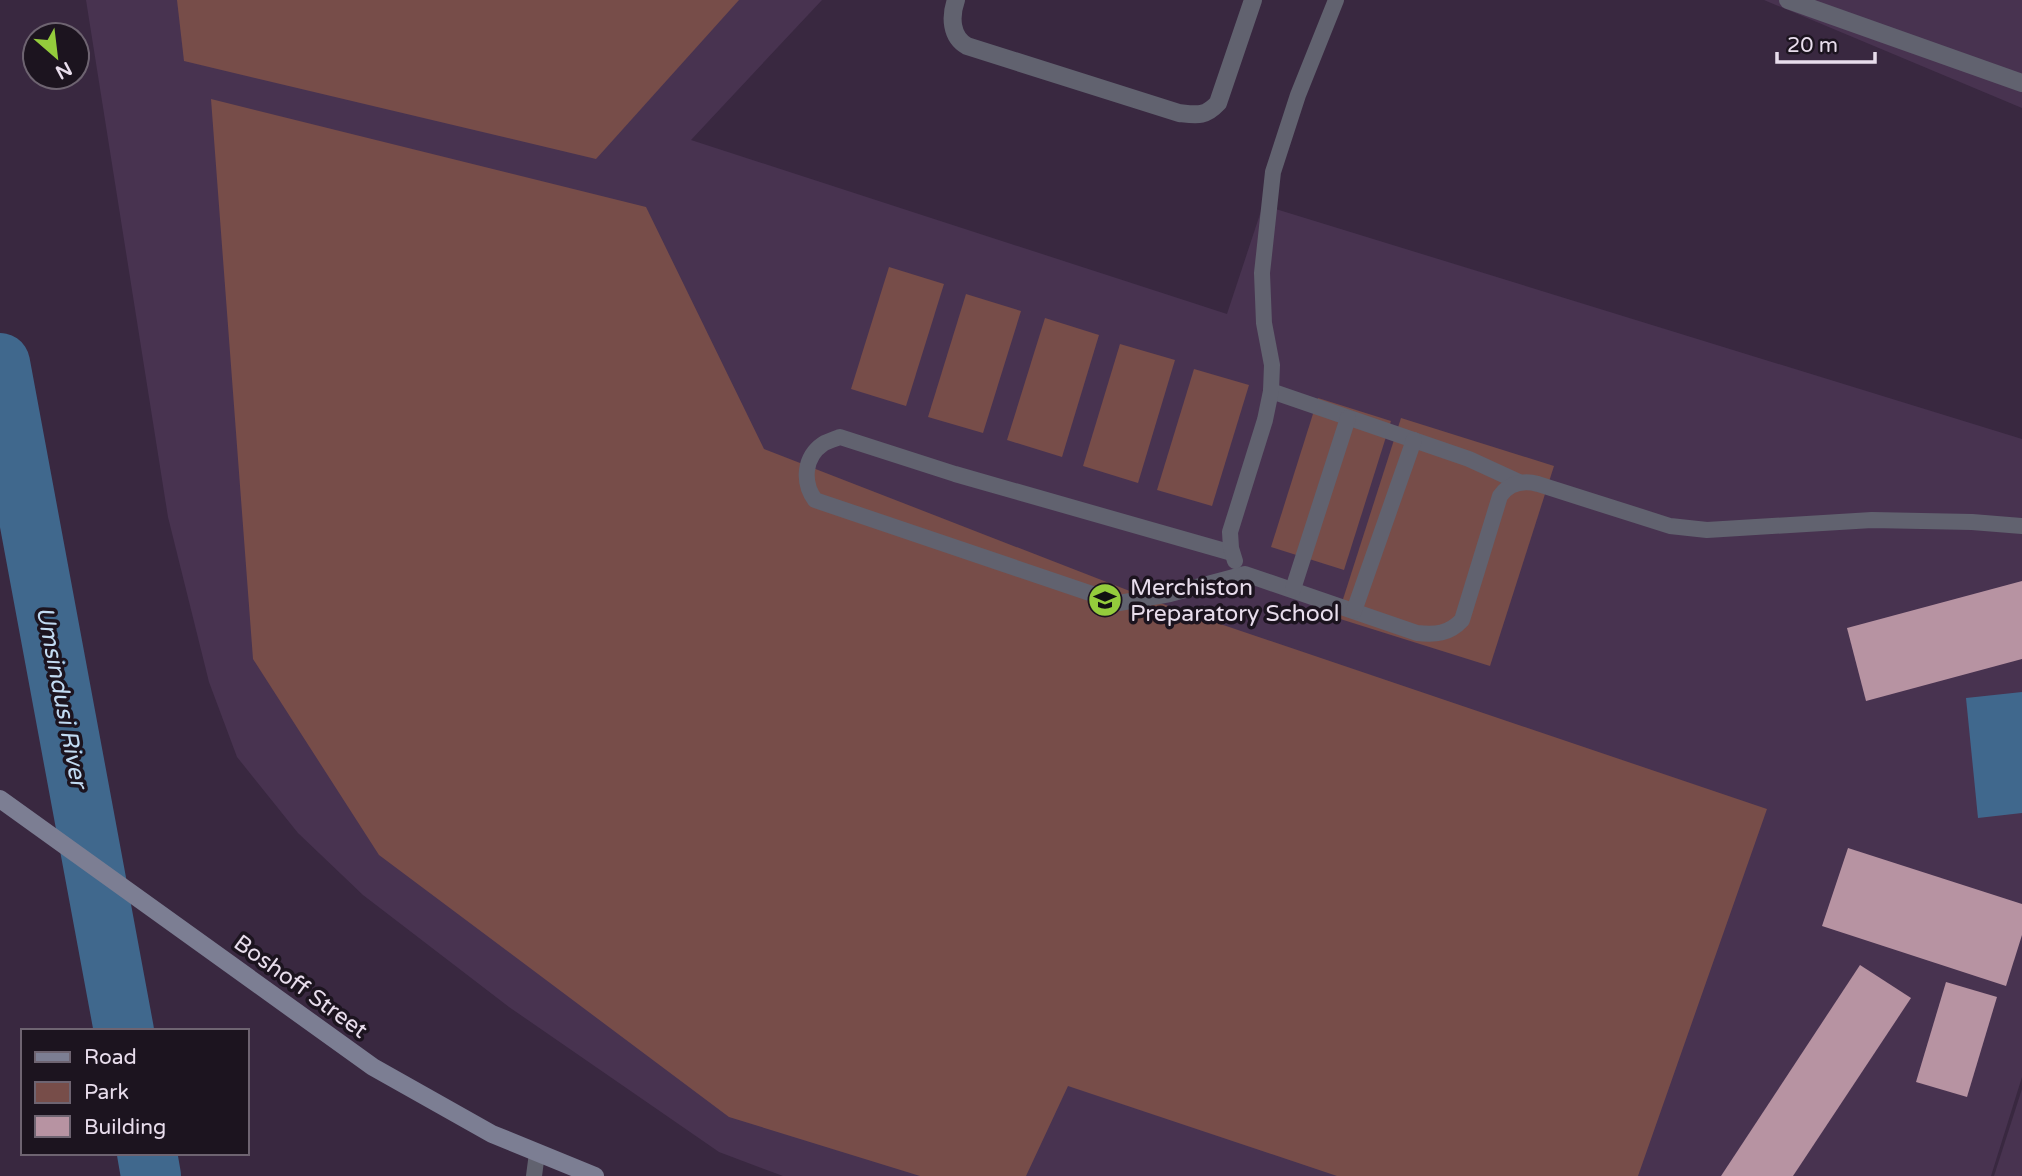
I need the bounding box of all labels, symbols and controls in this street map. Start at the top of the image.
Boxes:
north arrow [21,21,91,91]
scale bar [1777,21,1875,65]
text: 20 m [1787,33,1838,58]
text: N [52,57,75,83]
place label: Merchiston Preparatory School [1130,574,1340,628]
school or university icon: Merchiston Preparatory School [1086,581,1124,619]
water label: Umsindusi River [30,604,94,793]
street label: Boshoff Street [228,929,373,1045]
legend [21,1029,248,1155]
text: Road [84,1045,137,1070]
text: Park [84,1080,129,1105]
text: Building [84,1115,166,1140]

